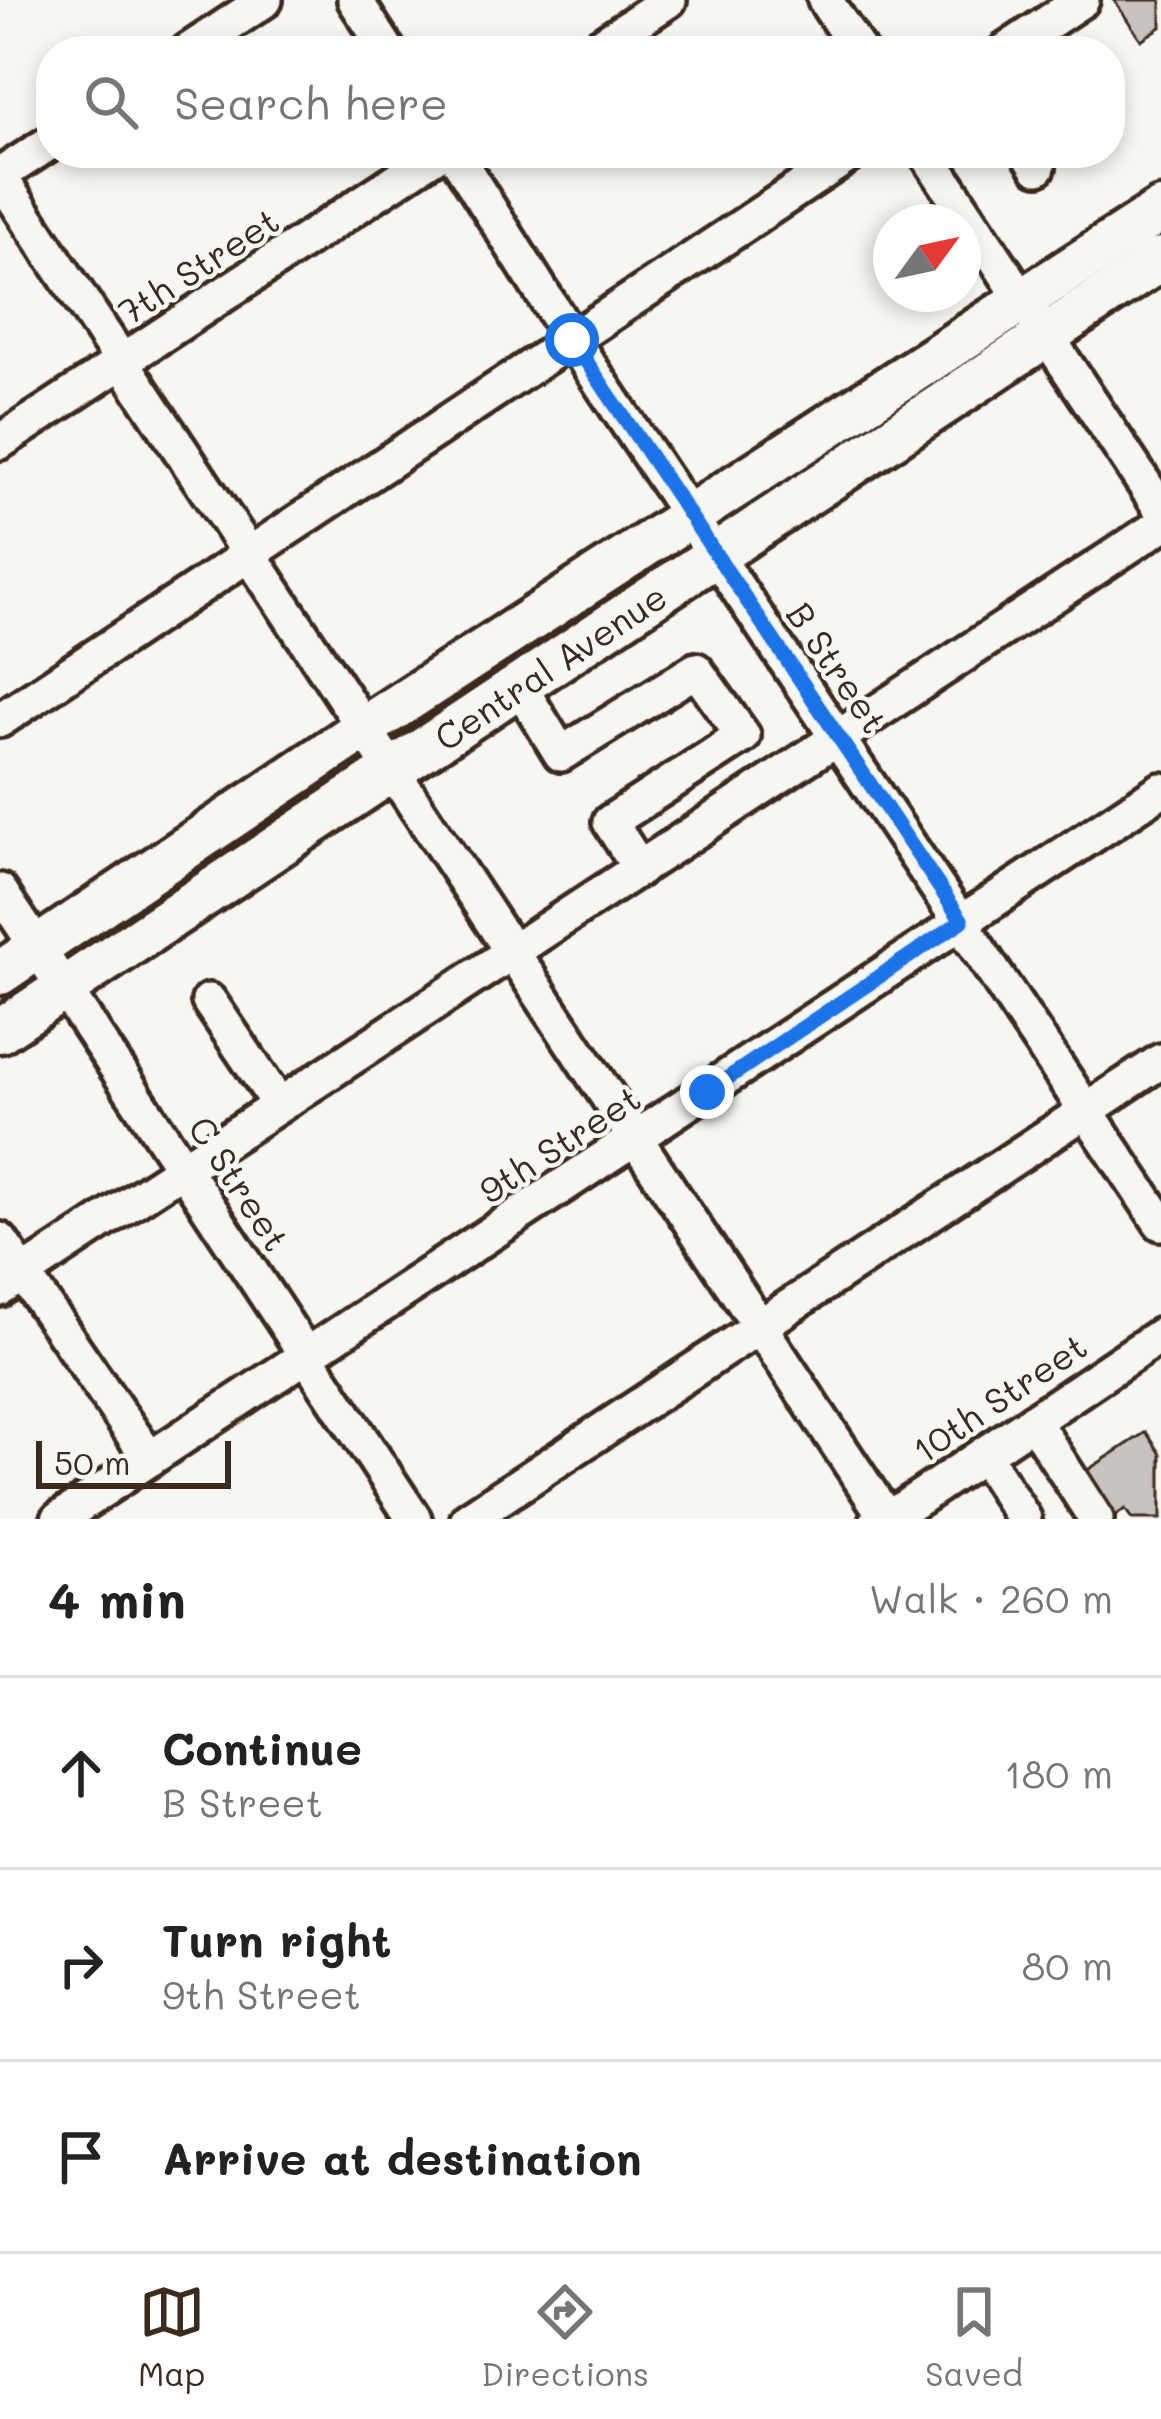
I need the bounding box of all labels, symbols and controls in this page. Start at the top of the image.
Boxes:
search box [36,36,1125,168]
icon: search [78,69,144,135]
text: Search here [174,73,448,131]
street label: 7th Street [109,196,287,334]
north arrow [873,204,981,312]
route start [545,313,599,367]
street label: Central Avenue [424,571,675,760]
street label: B Street [777,592,899,742]
route end [680,1065,734,1119]
street label: 9th Street [469,1073,649,1213]
street label: C Street [179,1107,301,1259]
street label: 10th Street [903,1321,1095,1473]
scale bar [36,1435,231,1488]
text: 50 m [54,1440,130,1483]
text: 4 min [48,1564,186,1631]
text: Walk · 260 m [869,1572,1113,1623]
text: Continue [162,1718,362,1776]
icon: ahead [48,1740,114,1806]
text: 180 m [1004,1747,1113,1798]
text: B Street [162,1776,323,1827]
text: Turn right [162,1910,391,1968]
icon: right [48,1932,114,1998]
text: 80 m [1022,1939,1113,1990]
text: 9th Street [162,1968,361,2019]
icon: arrive [48,2124,114,2190]
text: Arrive at destination [162,2128,642,2186]
tab: Map [138,2279,205,2394]
tab: Directions [481,2279,649,2394]
tab: Saved [925,2279,1023,2394]

